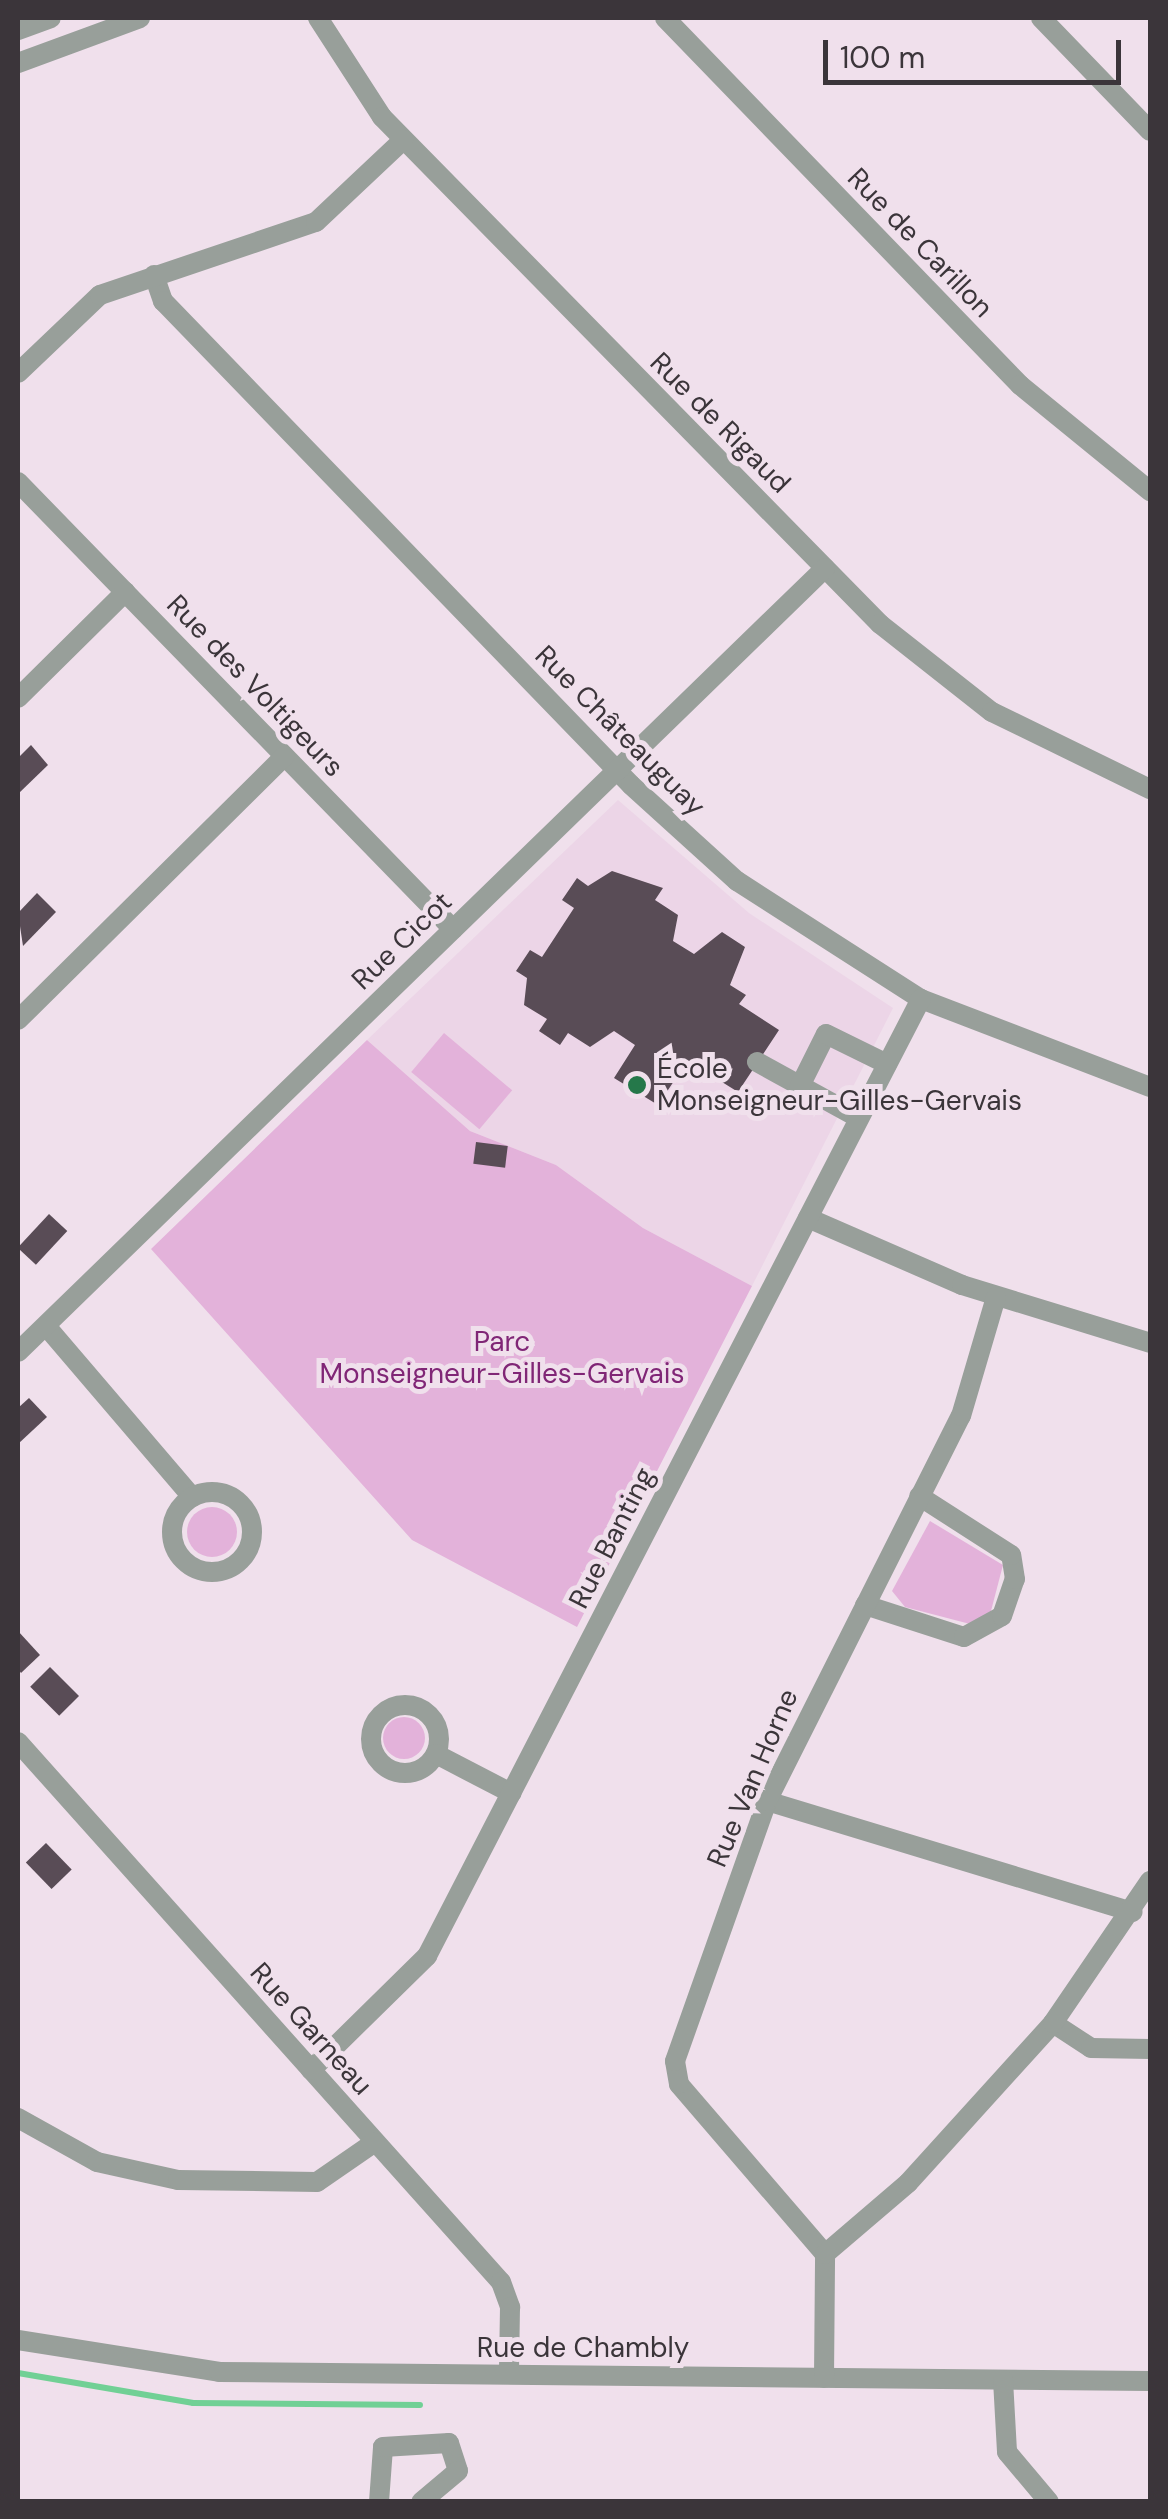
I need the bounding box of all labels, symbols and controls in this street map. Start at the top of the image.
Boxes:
scale bar [828,20,1126,82]
text: 100 m [840,38,925,77]
street label: Rue de Carillon [840,161,1000,325]
street label: Rue de Rigaud [643,346,797,500]
street label: Rue des Voltigeurs [160,588,350,784]
street label: Rue Châteauguay [528,639,712,823]
street label: Rue Cicot [345,885,459,997]
place label: École Monseigneur-Gilles-Gervais [657,1052,1022,1118]
marker: École Monseigneur-Gilles-Gervais [626,1074,648,1096]
park label: Parc Monseigneur-Gilles-Gervais [319,1325,685,1391]
street label: Rue Banting [562,1462,662,1614]
street label: Rue Van Horne [700,1684,806,1872]
street label: Rue Garneau [243,1956,379,2102]
street label: Rue de Chambly [477,2331,689,2365]

